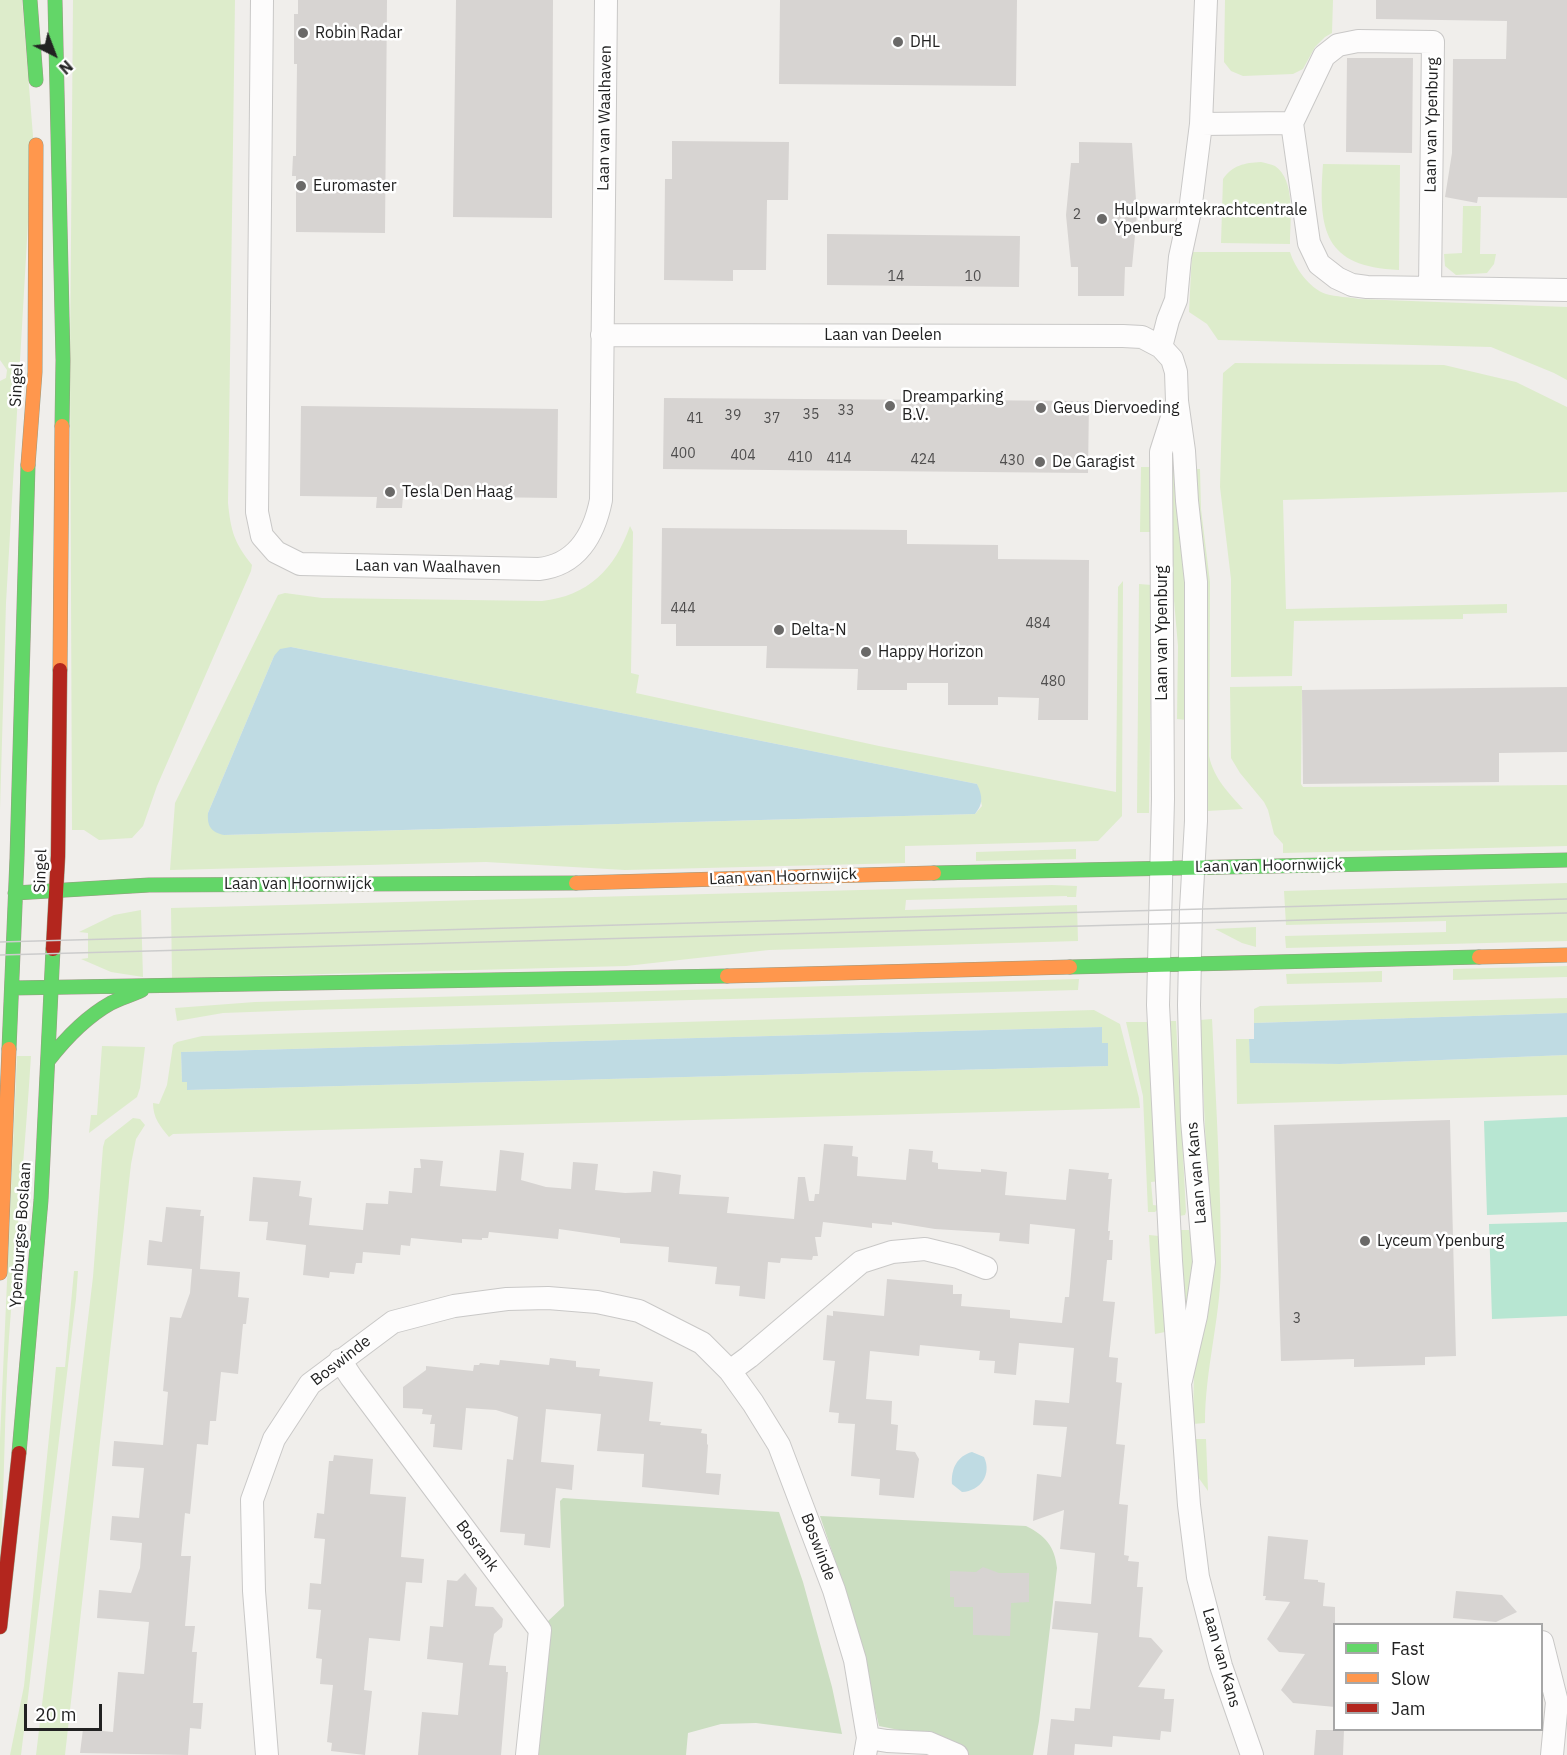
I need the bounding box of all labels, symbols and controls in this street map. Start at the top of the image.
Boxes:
place label: Robin Radar [315,23,402,43]
north arrow [24,24,84,84]
marker: Robin Radar [296,26,310,40]
place label: DHL [910,32,940,52]
marker: DHL [891,35,905,49]
street label: Laan van Waalhaven [594,45,616,191]
text: N [55,56,77,79]
street label: Laan van Ypenburg [1421,57,1443,193]
place label: Euromaster [313,176,397,196]
marker: Euromaster [294,179,308,193]
place label: Hulpwarmtekrachtcentrale Ypenburg [1114,200,1307,238]
house number: 2 [1073,207,1081,223]
marker: Hulpwarmtekrachtcentrale Ypenburg [1095,212,1109,226]
house number: 14 [888,269,904,285]
house number: 10 [965,269,981,285]
street label: Laan van Deelen [824,325,942,345]
street label: Singel [6,363,28,407]
place label: Dreamparking B.V. [902,387,1003,425]
place label: Geus Diervoeding [1053,398,1179,418]
marker: Dreamparking B.V. [883,399,897,413]
marker: Geus Diervoeding [1034,401,1048,415]
house number: 33 [838,403,854,419]
house number: 35 [803,407,819,423]
house number: 39 [725,408,741,424]
house number: 41 [687,411,703,427]
house number: 37 [764,411,780,427]
house number: 400 [670,446,696,462]
house number: 404 [730,448,756,464]
house number: 410 [787,450,813,466]
house number: 414 [826,451,852,467]
house number: 424 [910,452,936,468]
place label: De Garagist [1052,452,1135,472]
house number: 430 [999,453,1025,469]
marker: De Garagist [1033,455,1047,469]
place label: Tesla Den Haag [402,482,513,502]
marker: Tesla Den Haag [383,485,397,499]
street label: Laan van Waalhaven [355,556,501,578]
street label: Laan van Ypenburg [1152,565,1172,701]
house number: 444 [670,601,696,617]
house number: 484 [1025,616,1051,632]
place label: Delta-N [791,620,847,640]
marker: Delta-N [772,623,786,637]
place label: Happy Horizon [878,642,984,662]
marker: Happy Horizon [859,645,873,659]
house number: 480 [1040,674,1066,690]
street label: Singel [31,849,51,893]
street label: Laan van Hoornwijck [1195,855,1343,877]
street label: Laan van Hoornwijck [709,865,857,889]
street label: Laan van Hoornwijck [224,874,372,894]
street label: Laan van Kans [1183,1121,1211,1225]
street label: Ypenburgse Boslaan [6,1161,36,1309]
place label: Lyceum Ypenburg [1377,1231,1504,1251]
marker: Lyceum Ypenburg [1358,1234,1372,1248]
house number: 3 [1293,1311,1301,1327]
street label: Boswinde [307,1332,375,1390]
street label: Boswinde [796,1511,840,1583]
street label: Bosrank [452,1517,502,1575]
street label: Laan van Kans [1198,1606,1244,1710]
legend [1333,1623,1543,1731]
text: Fast [1391,1637,1425,1660]
text: Slow [1391,1667,1430,1690]
scale bar [27,1692,105,1730]
text: Jam [1391,1697,1426,1720]
text: 20 m [35,1703,77,1726]

